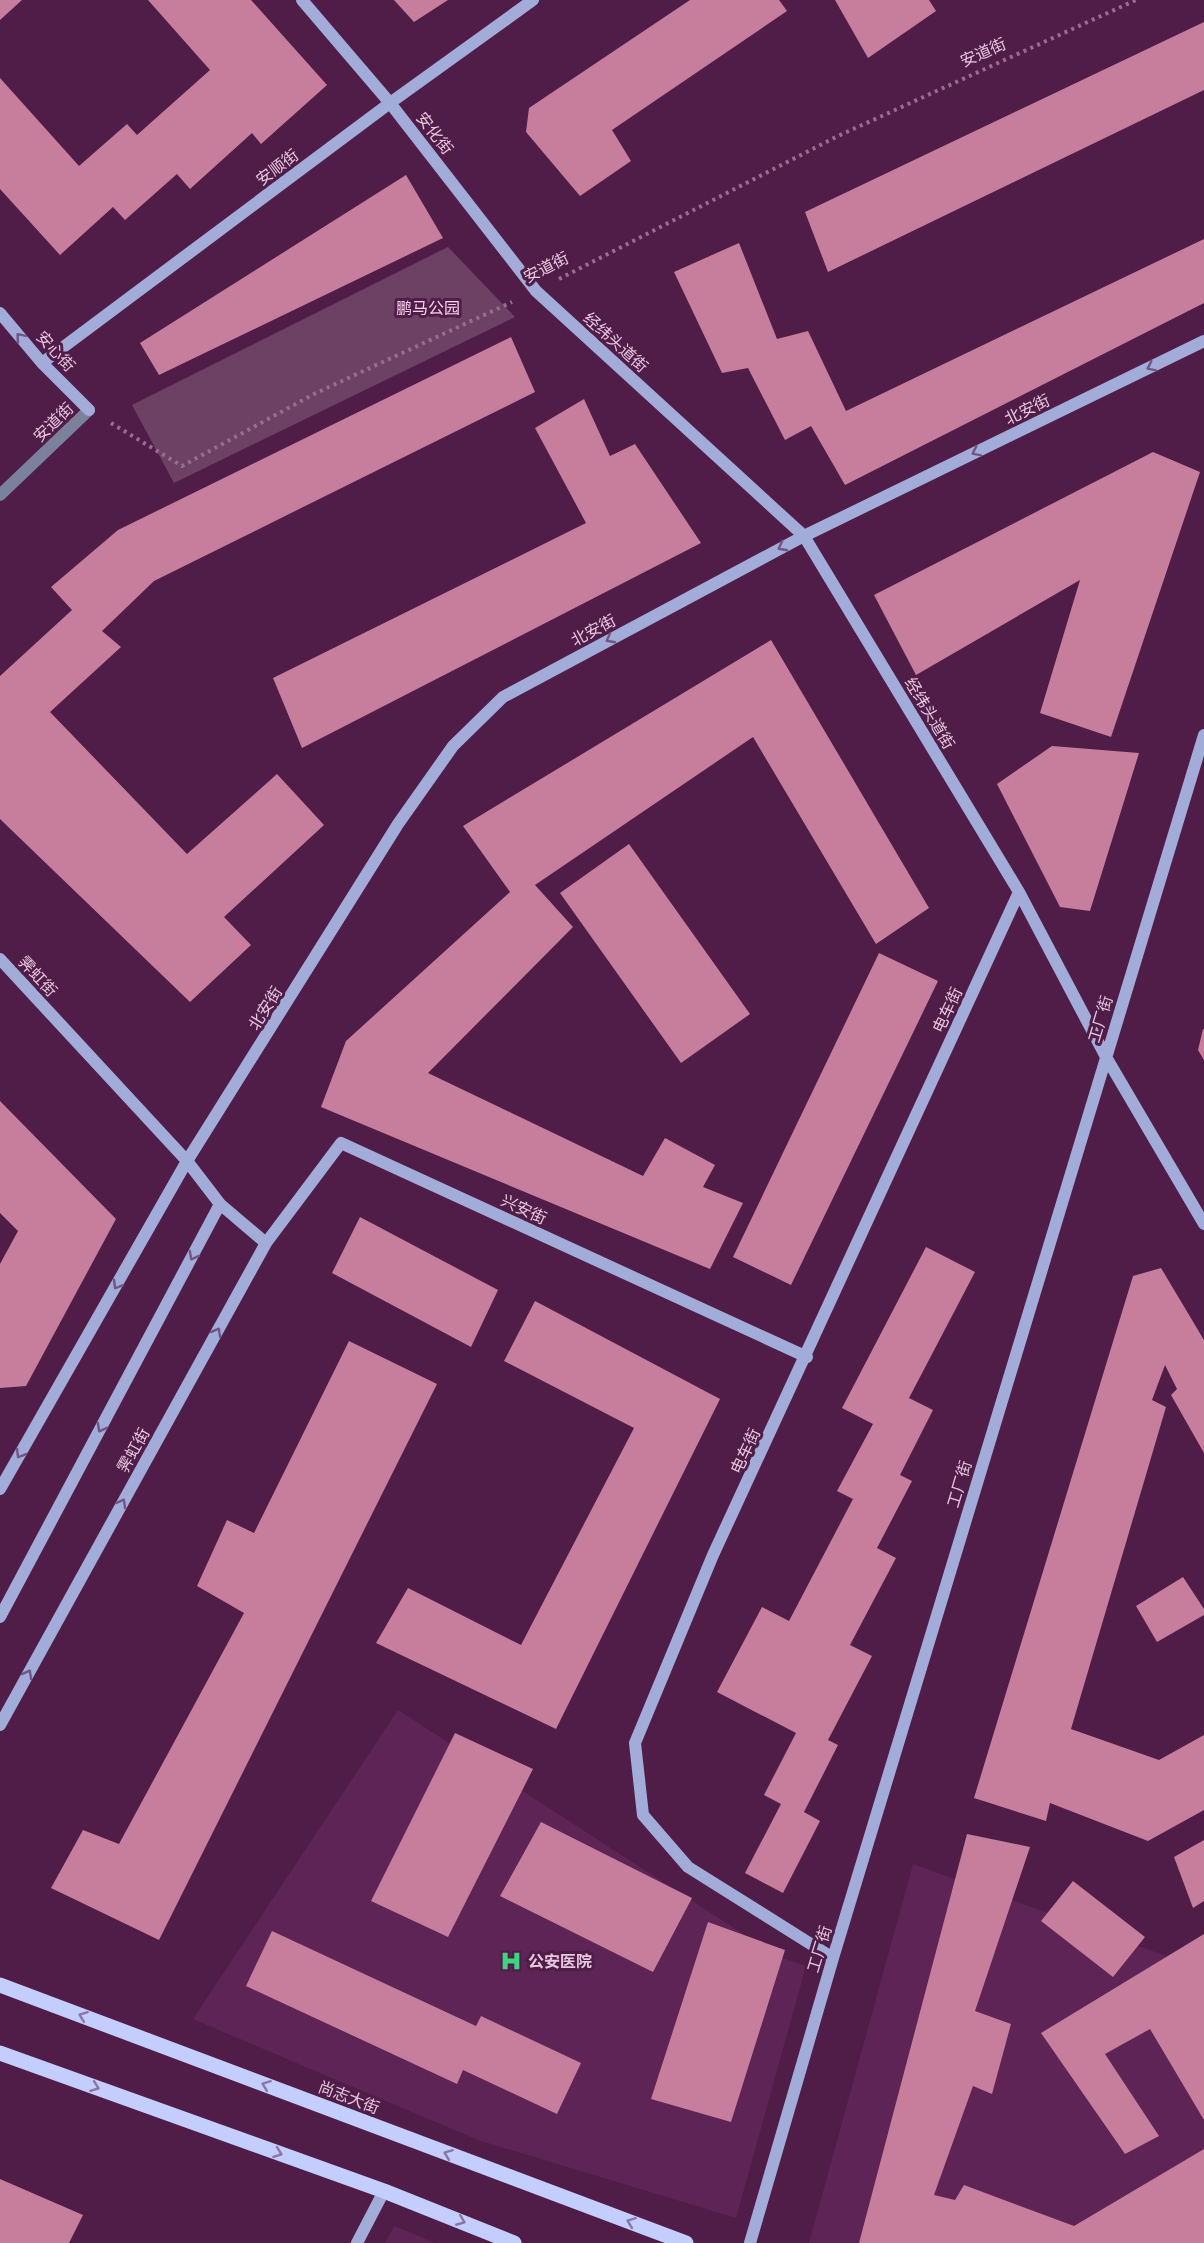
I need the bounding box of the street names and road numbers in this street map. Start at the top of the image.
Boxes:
street label: 安道街 [957,34,1009,70]
street label: 安化街 [413,109,457,157]
street label: 安顺街 [252,145,302,189]
street label: 安道街 [521,248,571,286]
street label: 经纬头道街 [580,309,652,375]
street label: 安心街 [33,327,79,375]
street label: 北安街 [1001,390,1053,428]
street label: 安道街 [29,399,77,445]
street label: 北安街 [568,611,618,649]
street label: 经纬头道街 [902,674,958,752]
street label: 霁虹街 [15,952,61,1000]
street label: 北安街 [245,983,285,1033]
street label: 电车街 [929,984,965,1036]
street label: 工厂街 [1084,993,1116,1045]
street label: 兴安街 [498,1191,550,1227]
street label: 霁虹街 [113,1425,153,1475]
street label: 电车街 [727,1425,763,1477]
street label: 工厂街 [943,1458,975,1510]
street label: 工厂街 [803,1923,835,1975]
street label: 尚志大街 [316,2077,382,2117]

